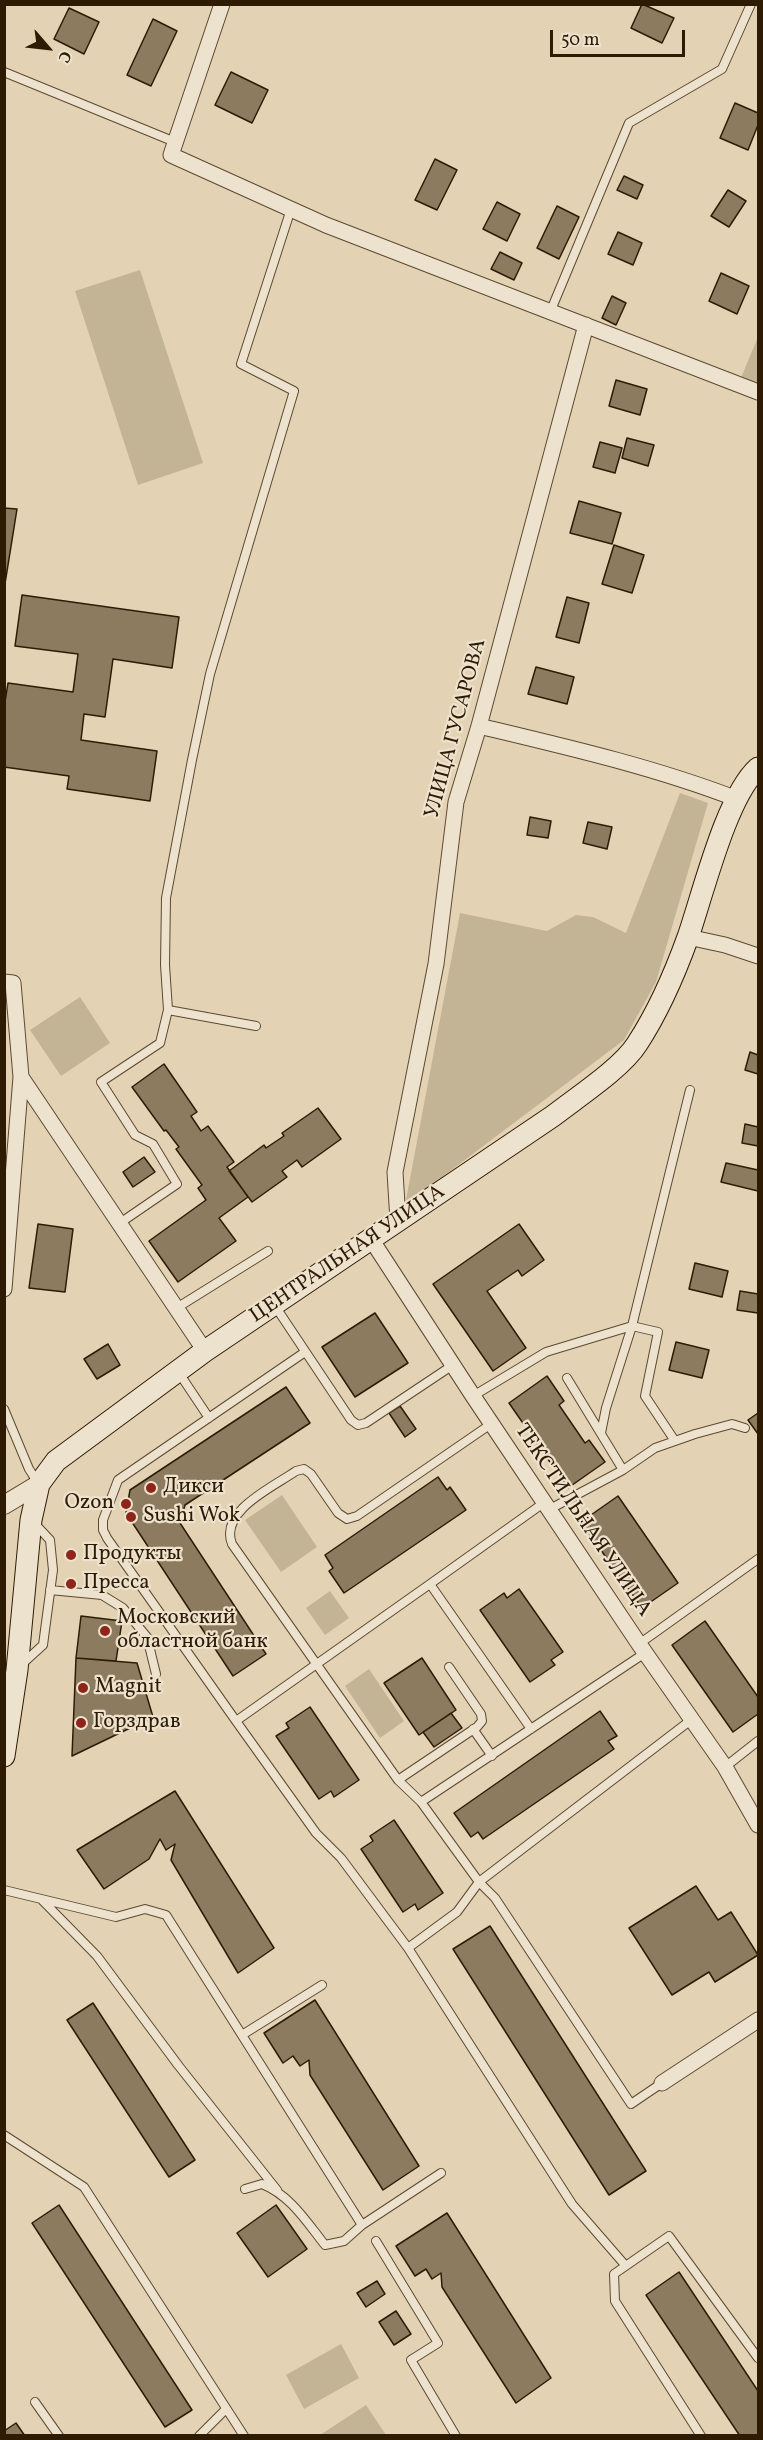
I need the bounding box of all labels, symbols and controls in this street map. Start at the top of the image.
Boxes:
north arrow [18,18,78,78]
scale bar [553,18,688,56]
text: 50 m [561,28,600,53]
text: С [52,47,76,66]
street label: УЛИЦА ГУСАРОВА [421,637,493,821]
street label: ЦЕНТРАЛЬНАЯ УЛИЦА [246,1180,450,1330]
street label: ТЕКСТИЛЬНАЯ УЛИЦА [508,1420,656,1622]
place label: Дикси [163,1475,224,1501]
marker: Дикси [144,1481,158,1495]
place label: Ozon [64,1491,114,1517]
marker: Ozon [119,1497,133,1511]
place label: Sushi Wok [143,1504,240,1530]
marker: Sushi Wok [124,1510,138,1524]
place label: Продукты [83,1542,181,1568]
marker: Продукты [64,1548,78,1562]
place label: Пресса [83,1571,150,1597]
marker: Пресса [64,1577,78,1591]
place label: Московский областной банк [117,1606,268,1656]
marker: Московский областной банк [98,1624,112,1638]
place label: Magnit [95,1675,162,1701]
marker: Magnit [76,1681,90,1695]
place label: Горздрав [93,1710,181,1736]
marker: Горздрав [74,1716,88,1730]

